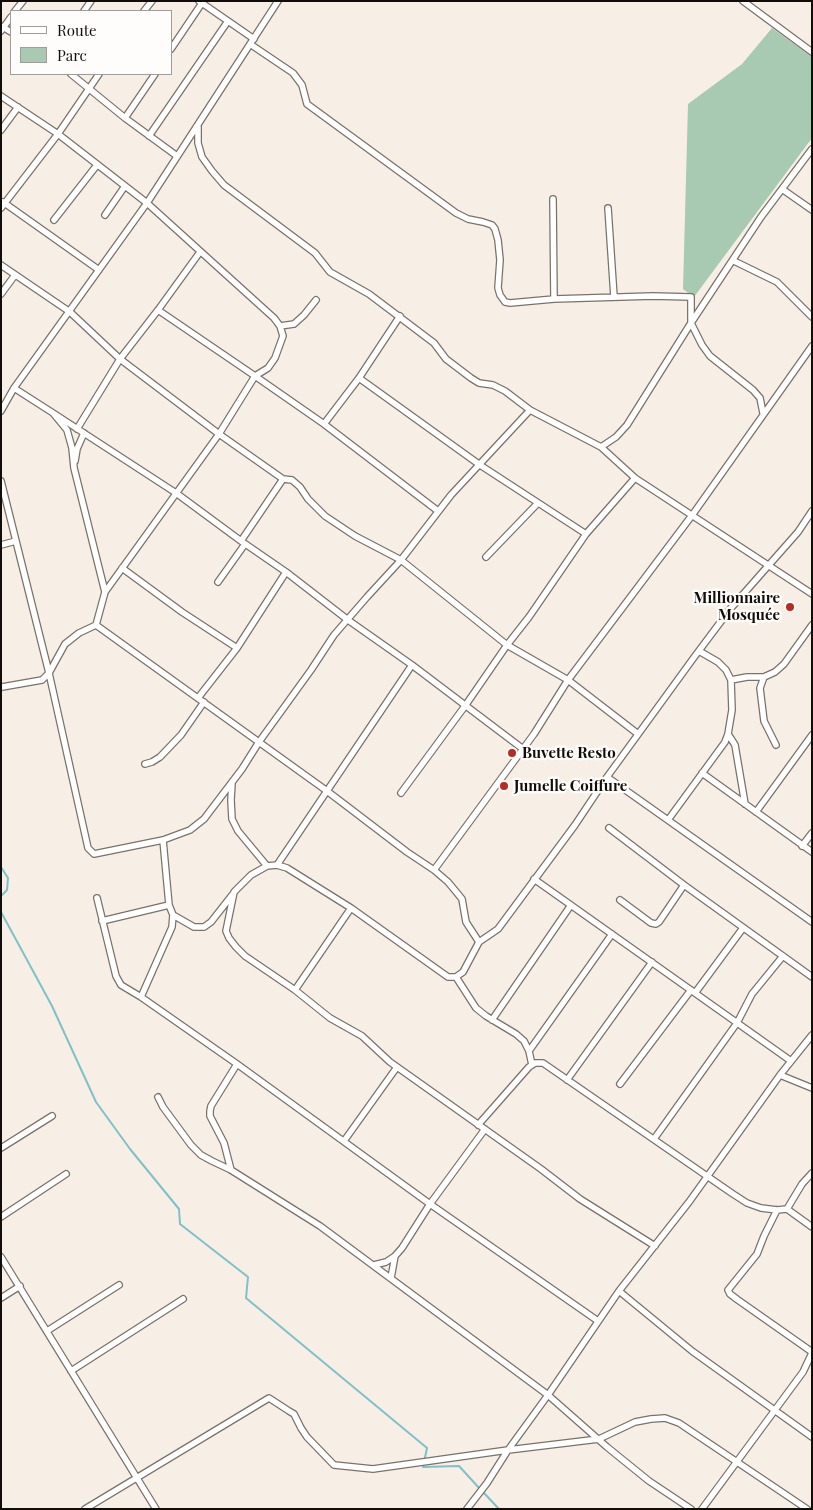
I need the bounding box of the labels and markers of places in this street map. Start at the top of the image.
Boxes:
place label: Millionnaire Mosquée [693,589,780,624]
marker: Millionnaire Mosquée [784,601,796,613]
place label: Buvette Resto [522,744,616,762]
marker: Buvette Resto [506,747,518,759]
place label: Jumelle Coiffure [514,777,627,795]
marker: Jumelle Coiffure [498,780,510,792]

